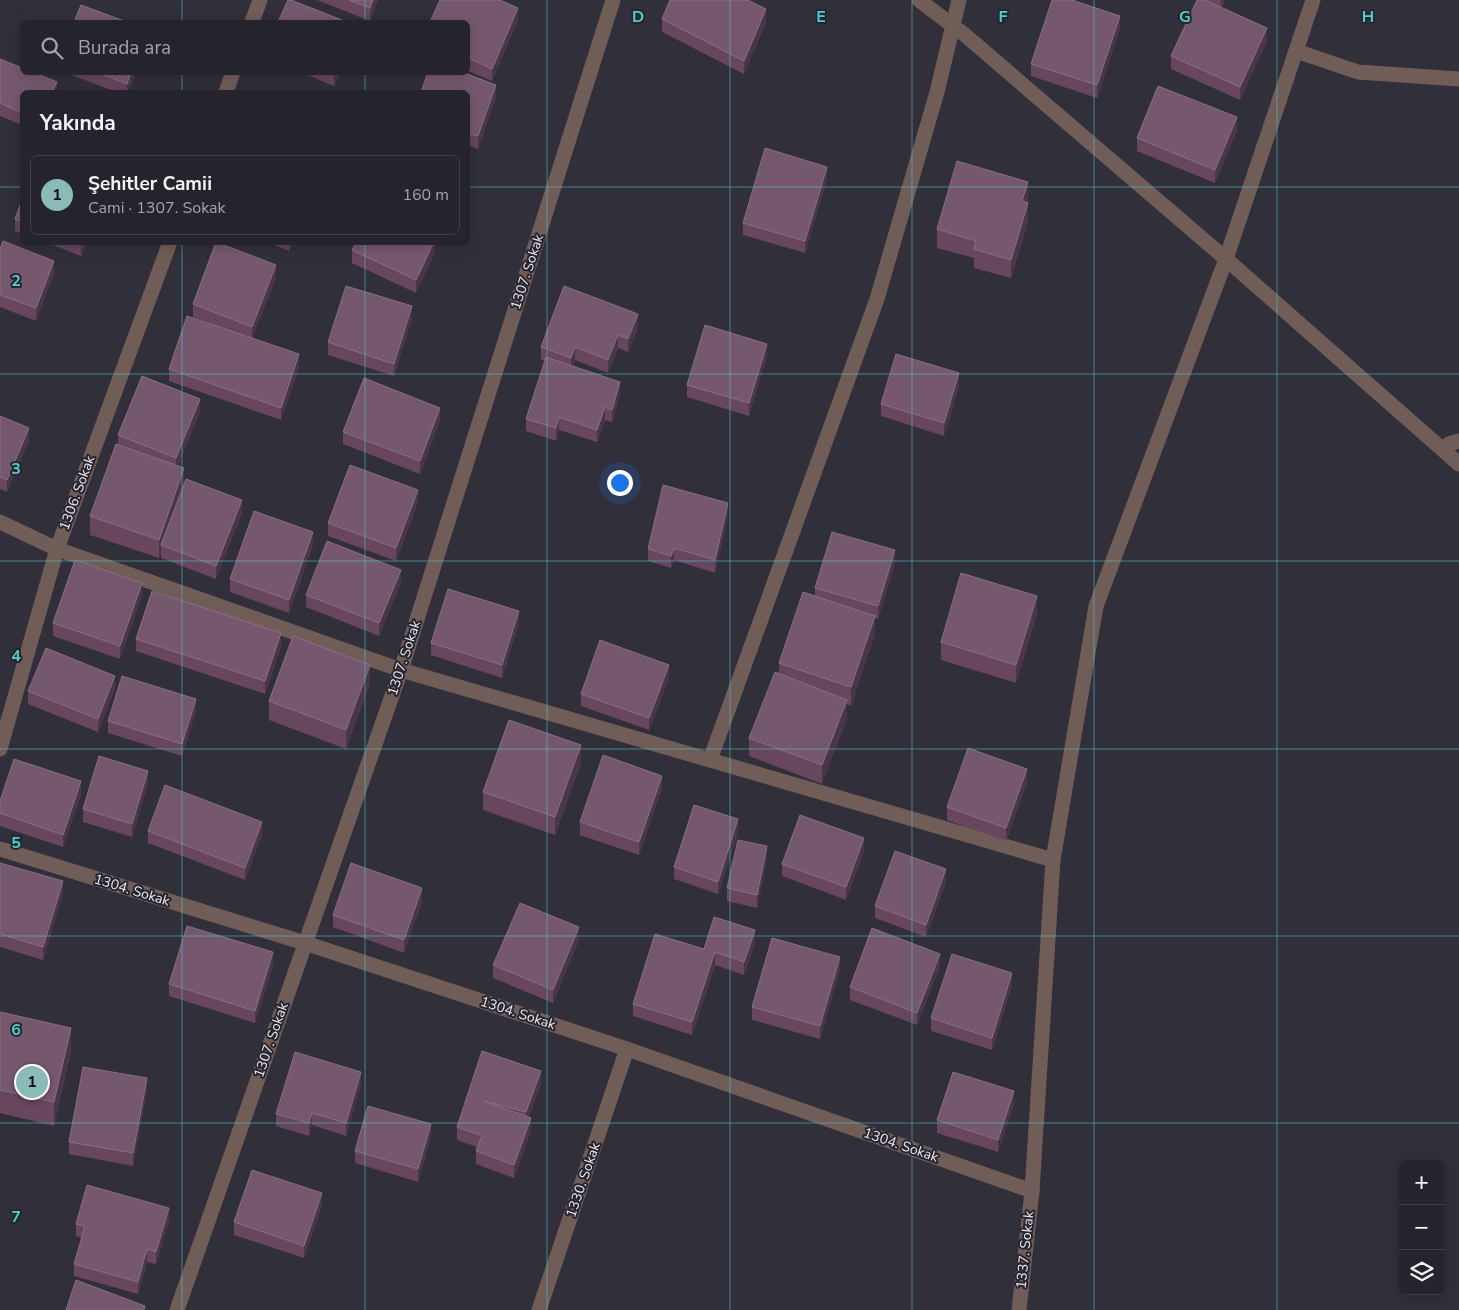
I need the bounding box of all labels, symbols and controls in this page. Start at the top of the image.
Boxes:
text: D [632,6,644,28]
text: E [816,6,826,28]
text: F [999,6,1008,28]
text: G [1179,6,1191,28]
text: H [1362,6,1374,28]
search box [20,20,470,75]
icon: search [38,34,66,62]
text: Burada ara [78,35,171,61]
text: Yakında [40,109,116,137]
text: Şehitler Camii [88,171,212,197]
text: 1 [52,184,62,206]
text: 160 m [402,184,449,206]
text: Cami · 1307. Sokak [88,197,226,219]
street label: 1307. Sokak [506,231,548,312]
text: 2 [11,270,21,292]
street label: 1306. Sokak [55,452,100,533]
text: 3 [11,458,21,480]
your location [607,470,633,496]
street label: 1307. Sokak [383,617,425,698]
text: 4 [11,645,21,667]
text: 5 [11,832,21,854]
street label: 1304. Sokak [92,869,173,911]
street label: 1304. Sokak [478,992,559,1034]
street label: 1307. Sokak [249,999,293,1080]
text: 6 [11,1019,21,1041]
pin: 1 [16,1063,48,1101]
street label: 1304. Sokak [861,1123,942,1167]
street label: 1330. Sokak [561,1139,605,1220]
map controls [1399,1160,1444,1295]
button: + [1399,1160,1444,1205]
button: − [1399,1205,1444,1250]
text: 7 [11,1206,21,1228]
street label: 1337. Sokak [1011,1209,1039,1290]
button: layers [1399,1250,1444,1295]

